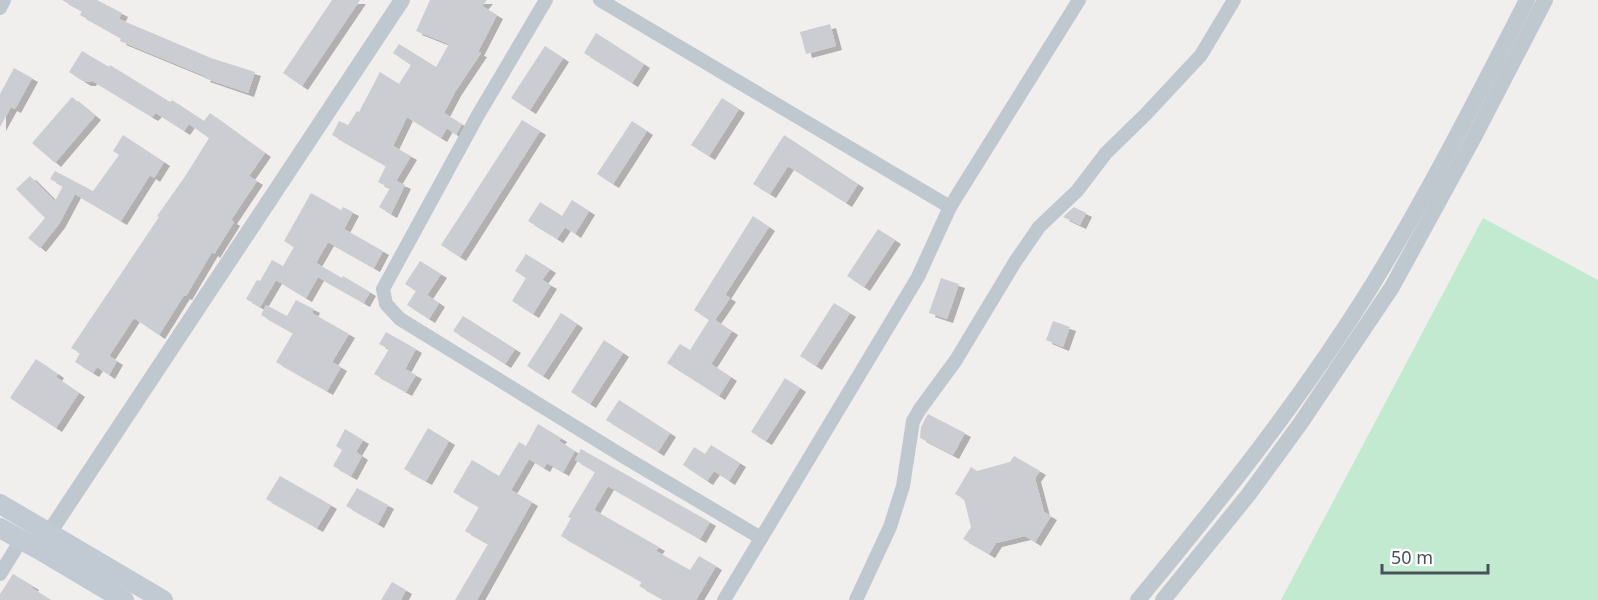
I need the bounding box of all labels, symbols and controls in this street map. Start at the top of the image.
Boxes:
scale bar [1382,537,1488,575]
text: 50 m [1391,545,1433,569]

